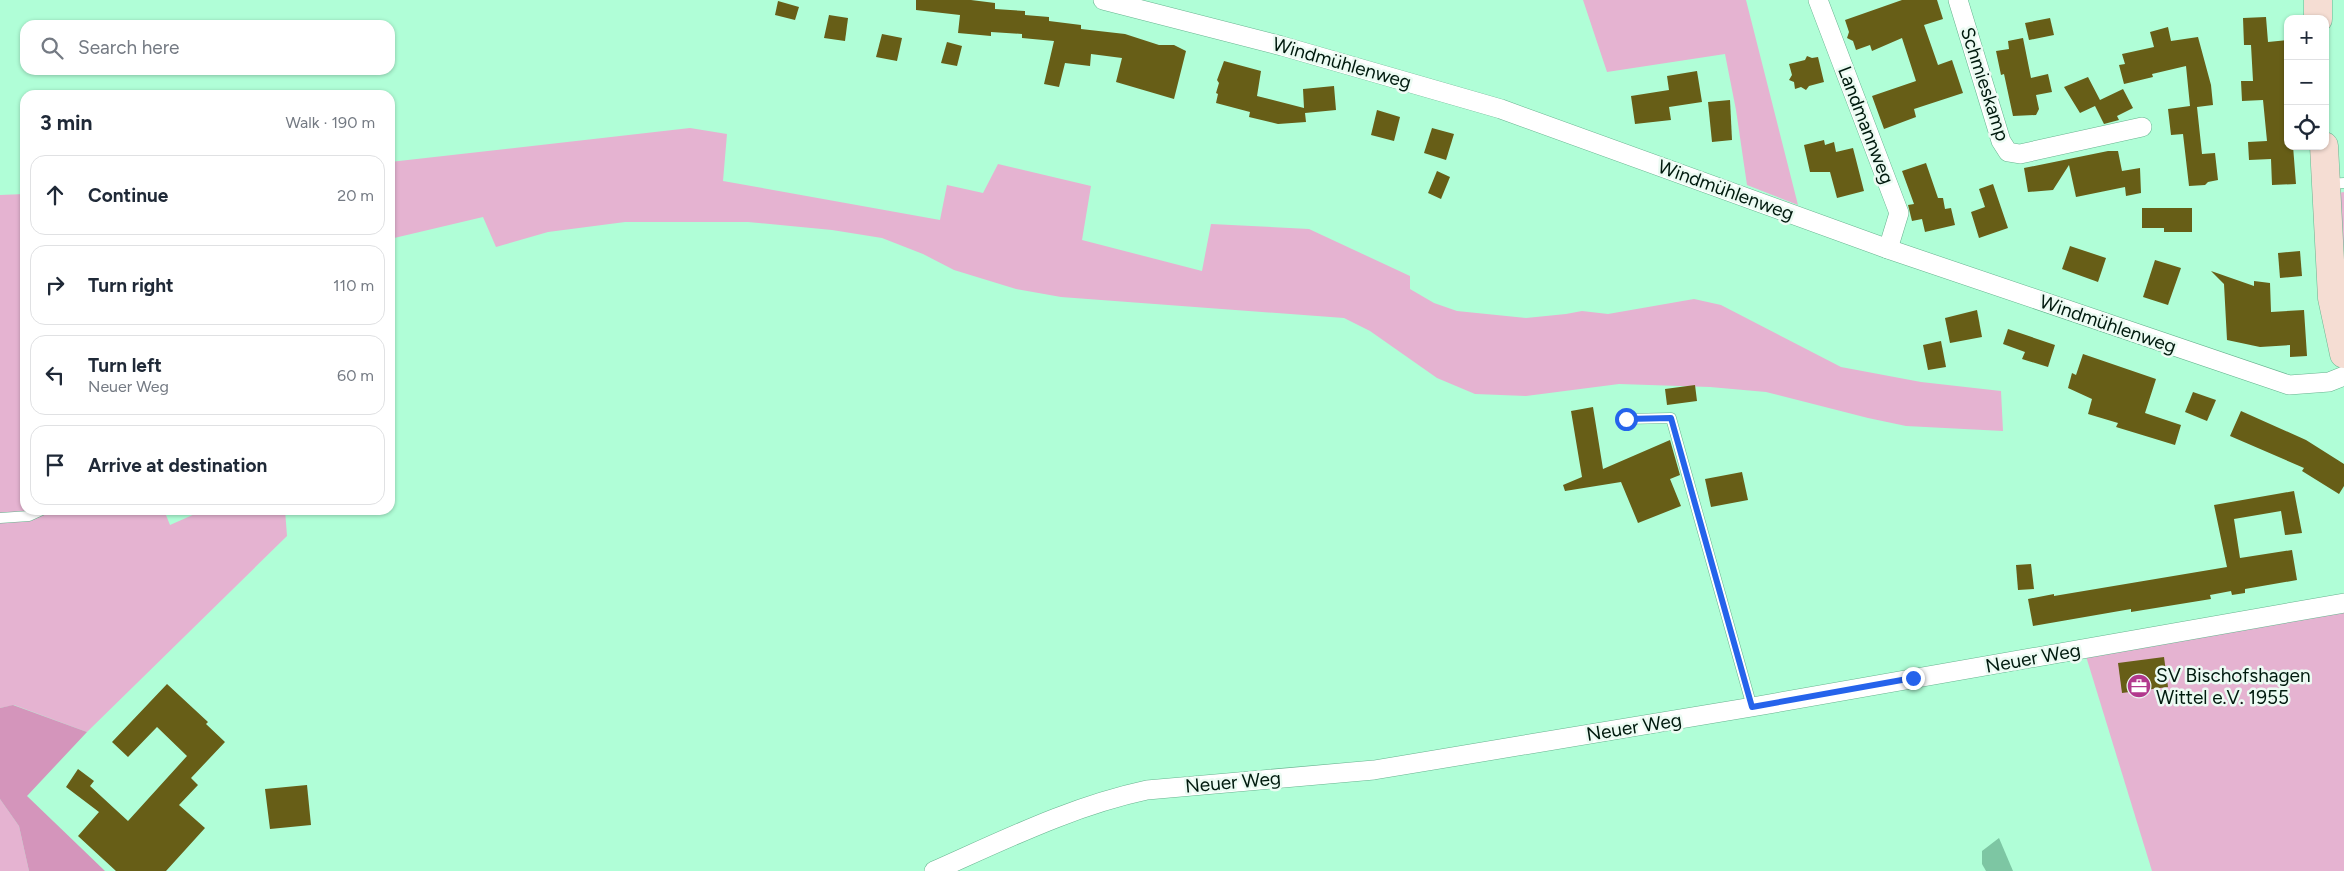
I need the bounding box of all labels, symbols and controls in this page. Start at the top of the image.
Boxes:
map controls [2284,15,2329,150]
button: + [2284,15,2329,60]
search box [20,20,395,75]
street label: Schmieskamp [1956,24,2014,144]
street label: Windmühlenweg [1270,32,1414,94]
icon: search [38,34,66,62]
text: Search here [78,36,180,59]
button: − [2284,60,2329,105]
street label: Landmannweg [1833,63,1899,187]
button: locate [2284,105,2329,150]
text: 3 min [40,110,92,135]
text: Walk · 190 m [285,113,375,132]
street label: Windmühlenweg [1655,155,1797,225]
icon: ahead [41,181,69,209]
text: Continue [88,184,168,207]
text: 20 m [337,186,374,205]
icon: right [41,271,69,299]
text: Turn right [88,274,174,297]
text: 110 m [333,276,374,295]
street label: Windmühlenweg [2037,290,2179,358]
text: Turn left [88,354,162,377]
icon: left [41,361,69,389]
text: 60 m [337,366,374,385]
text: Neuer Weg [88,377,169,396]
route start [1615,408,1638,431]
icon: arrive [41,451,69,479]
text: Arrive at destination [88,454,267,477]
street label: Neuer Weg [1984,638,2082,678]
place label: SV Bischofshagen Wittel e.V. 1955 [2156,664,2311,709]
route end [1902,667,1925,690]
office icon: SV Bischofshagen Wittel e.V. 1955 [2126,673,2152,699]
street label: Neuer Weg [1585,708,1683,746]
street label: Neuer Weg [1184,766,1282,798]

